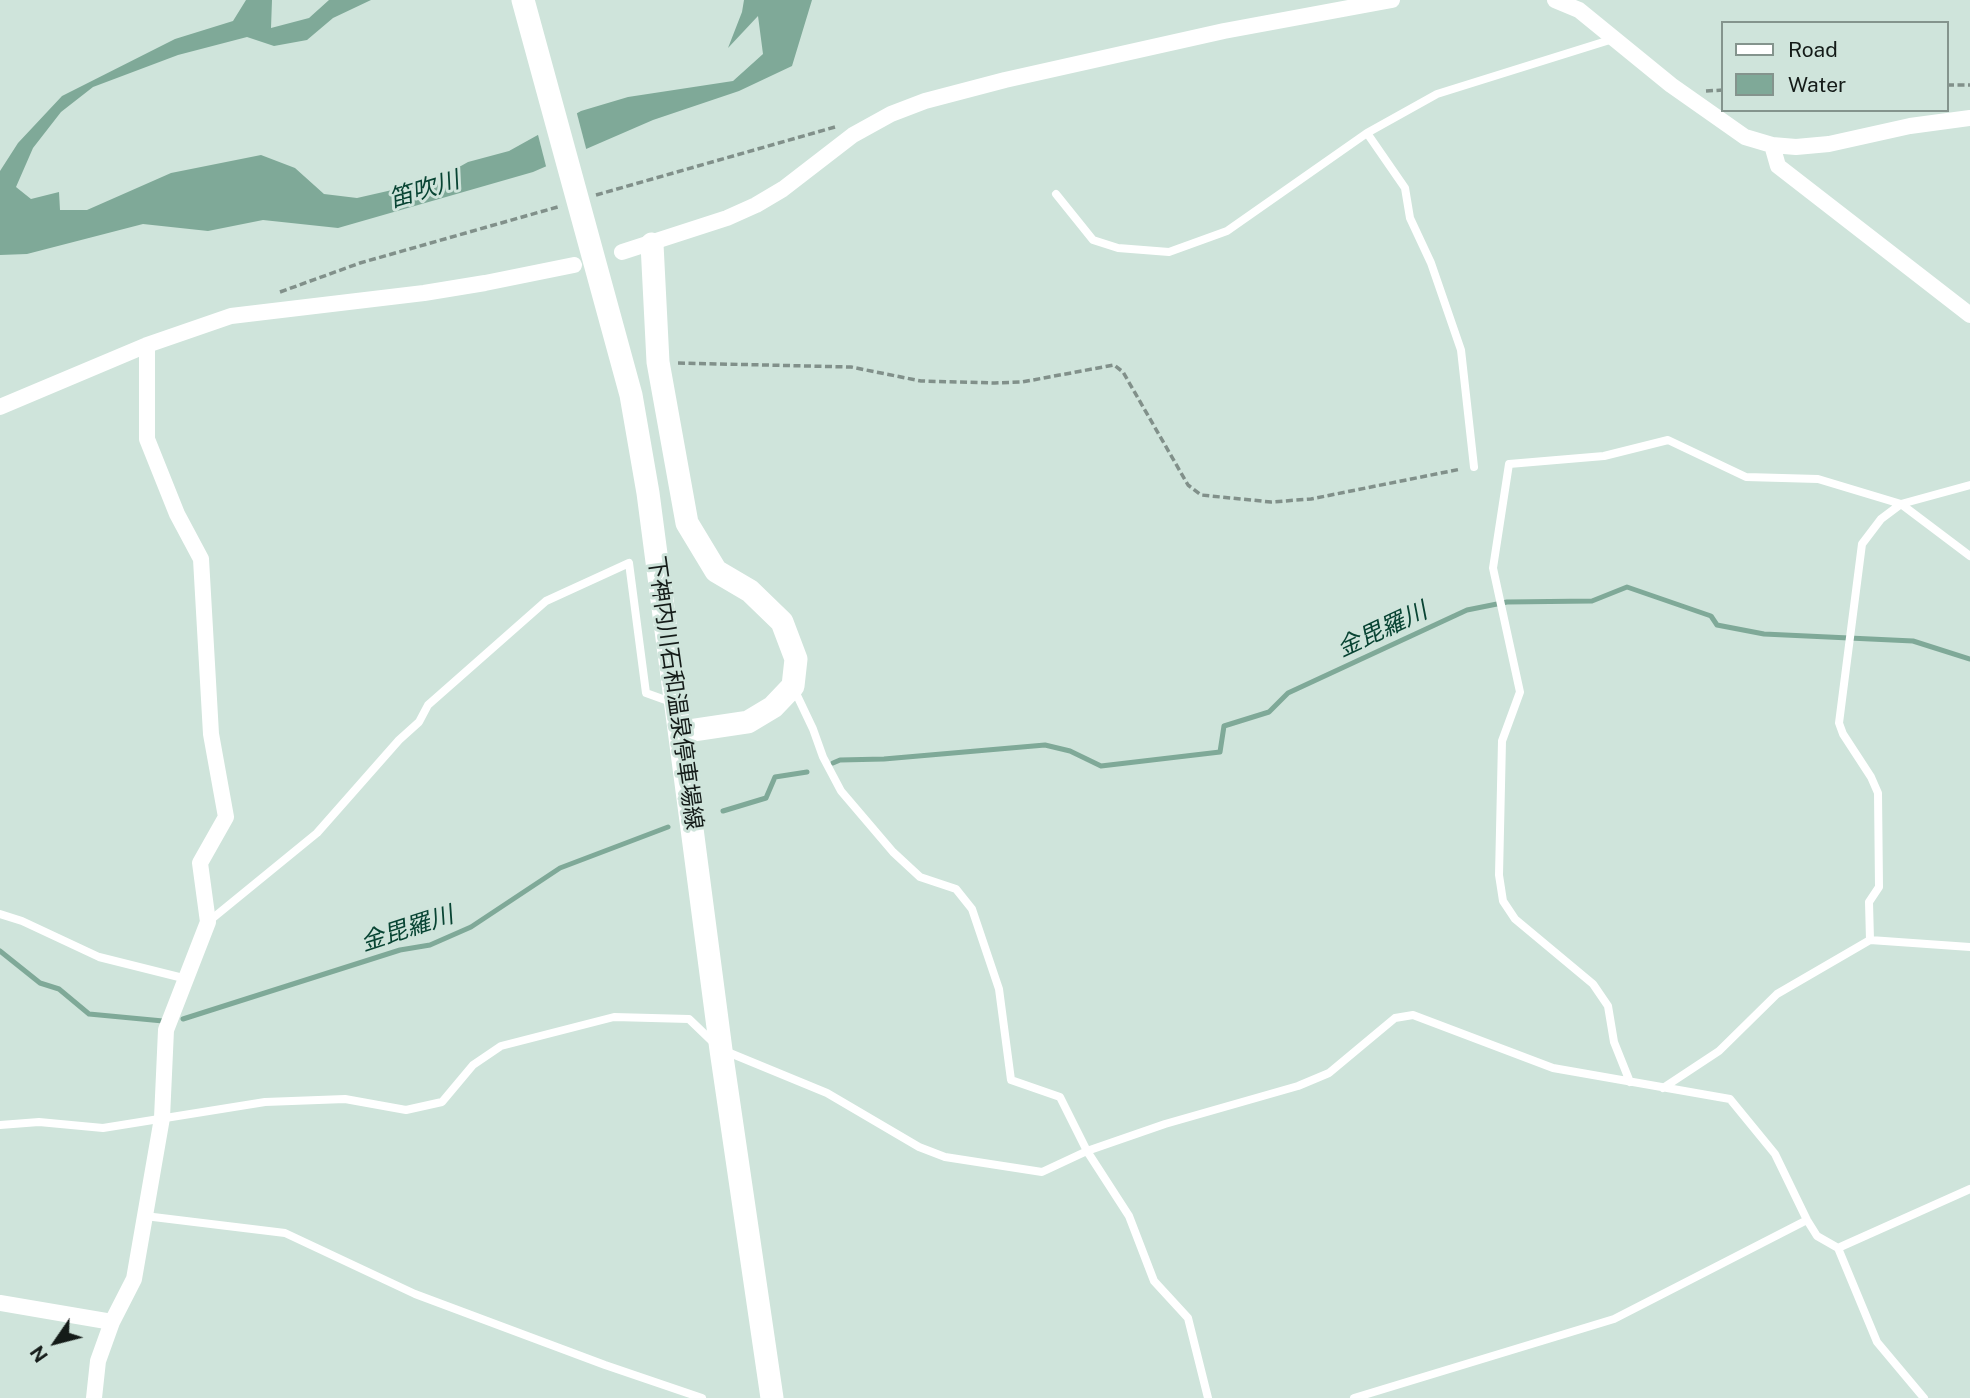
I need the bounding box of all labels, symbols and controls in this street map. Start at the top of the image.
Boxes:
legend [1722,21,1949,112]
text: Road [1788,37,1838,62]
text: Water [1788,72,1846,97]
water label: 笛吹川 [385,166,463,214]
street label: 下神内川石和温泉停車場線 [642,554,708,832]
water label: 金毘羅川 [1332,597,1432,663]
water label: 金毘羅川 [357,900,457,958]
north arrow [21,1307,91,1377]
text: N [26,1342,52,1366]

